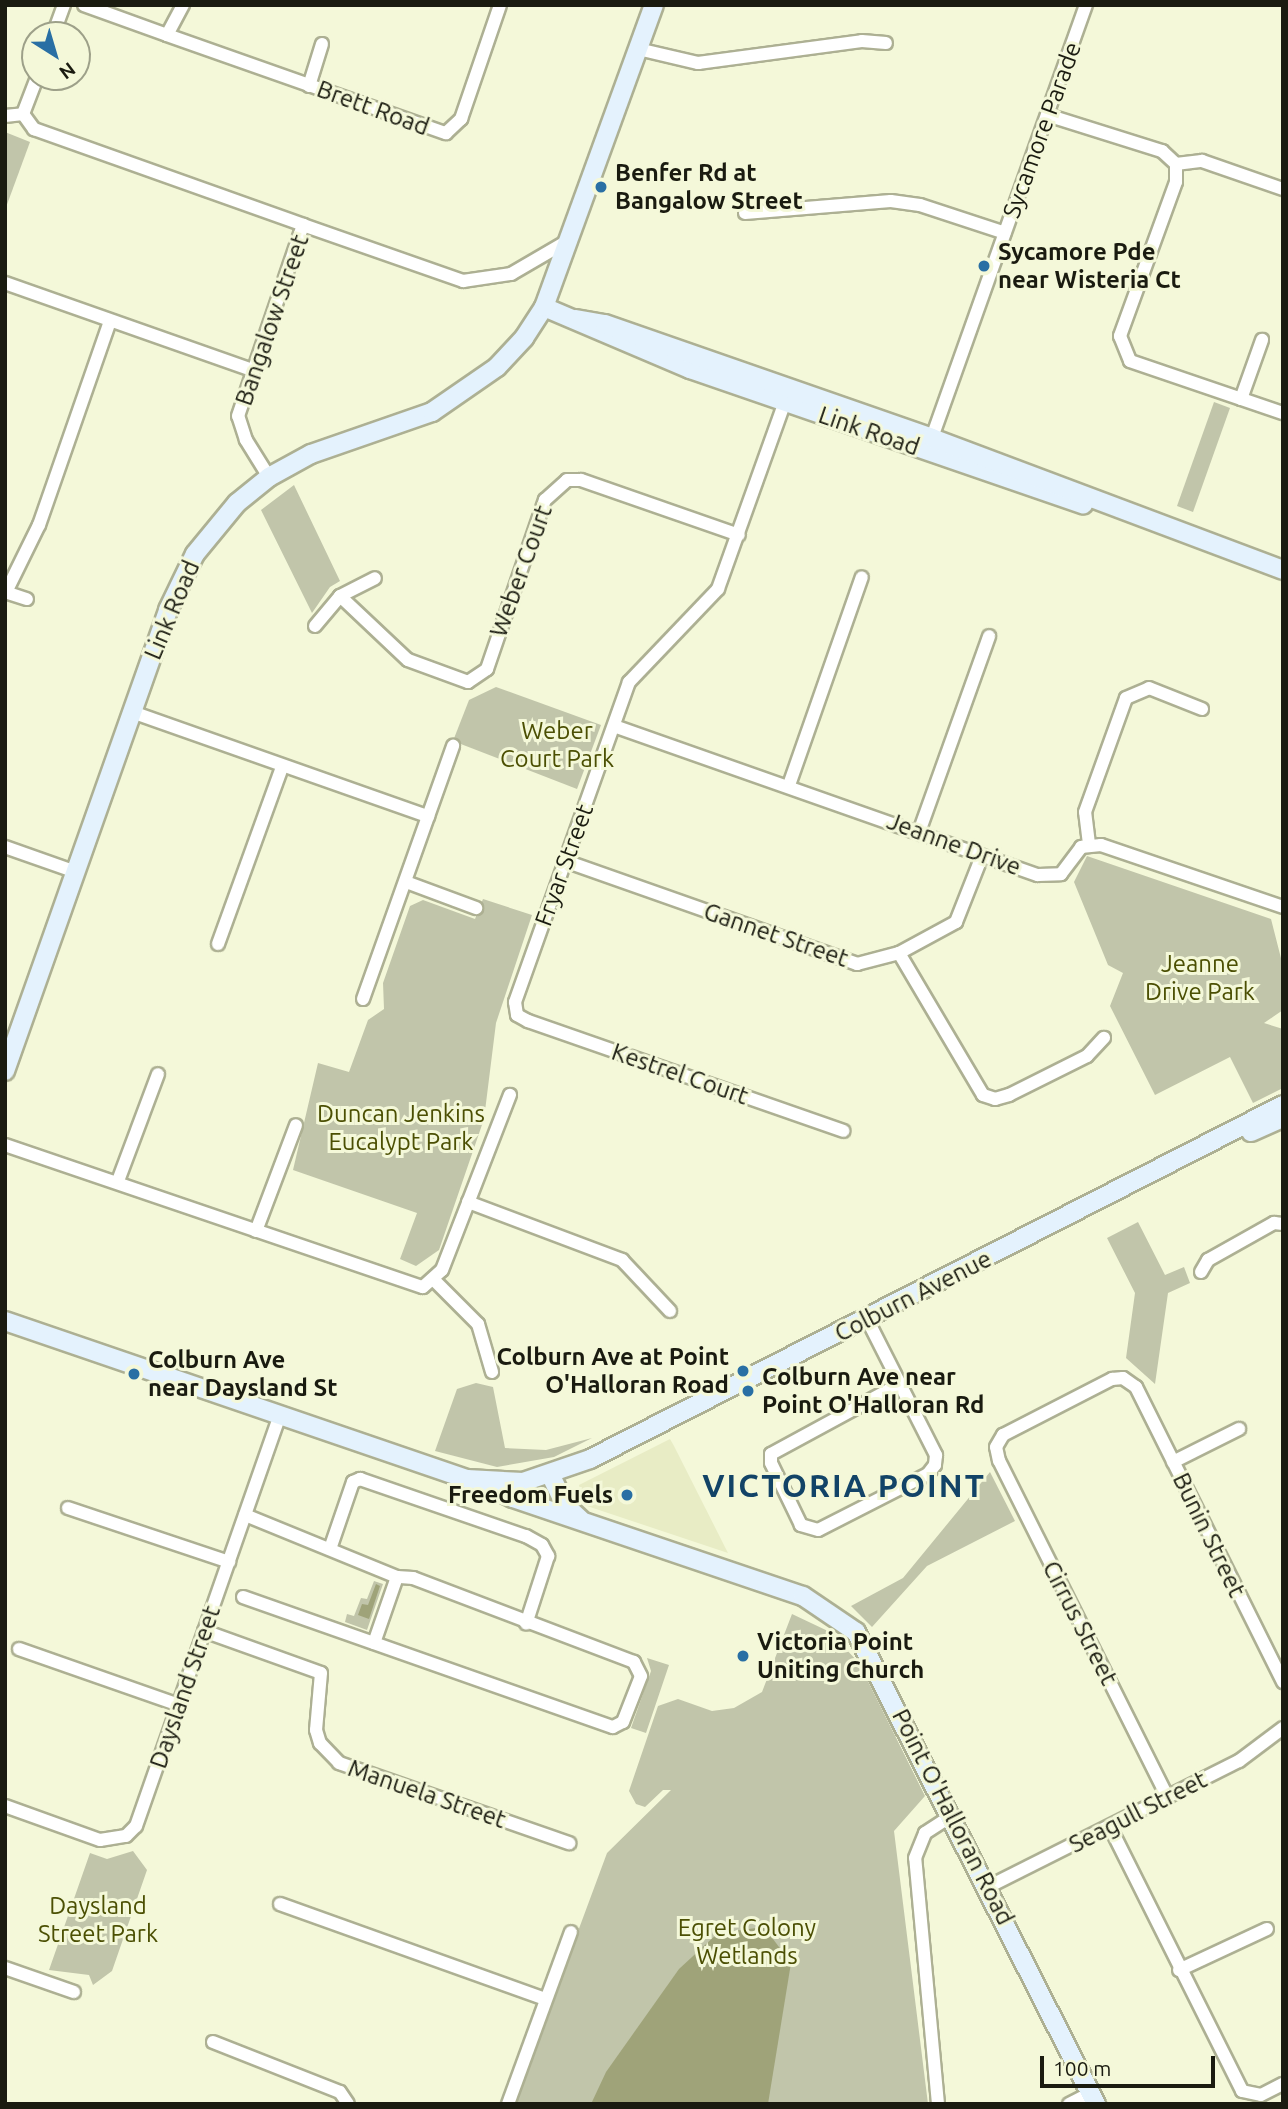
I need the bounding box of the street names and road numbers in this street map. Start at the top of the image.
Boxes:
street label: Sycamore Parade [997,38,1087,222]
street label: Brett Road [313,74,433,142]
street label: Bangalow Street [229,231,315,409]
street label: Link Road [815,400,923,462]
street label: Weber Court [484,501,558,641]
street label: Link Road [138,556,206,664]
street label: Fryar Street [529,800,599,930]
street label: Jeanne Drive [883,806,1025,882]
street label: Gannet Street [700,897,852,973]
street label: Kestrel Court [608,1037,752,1111]
street label: Colburn Avenue [830,1244,996,1348]
street label: Bunin Street [1167,1468,1251,1602]
street label: Cirrus Street [1036,1556,1124,1690]
street label: Daysland Street [144,1602,226,1772]
street label: Point O'Halloran Road [886,1704,1020,1930]
street label: Manuela Street [344,1754,510,1834]
street label: Seagull Street [1064,1765,1212,1859]

